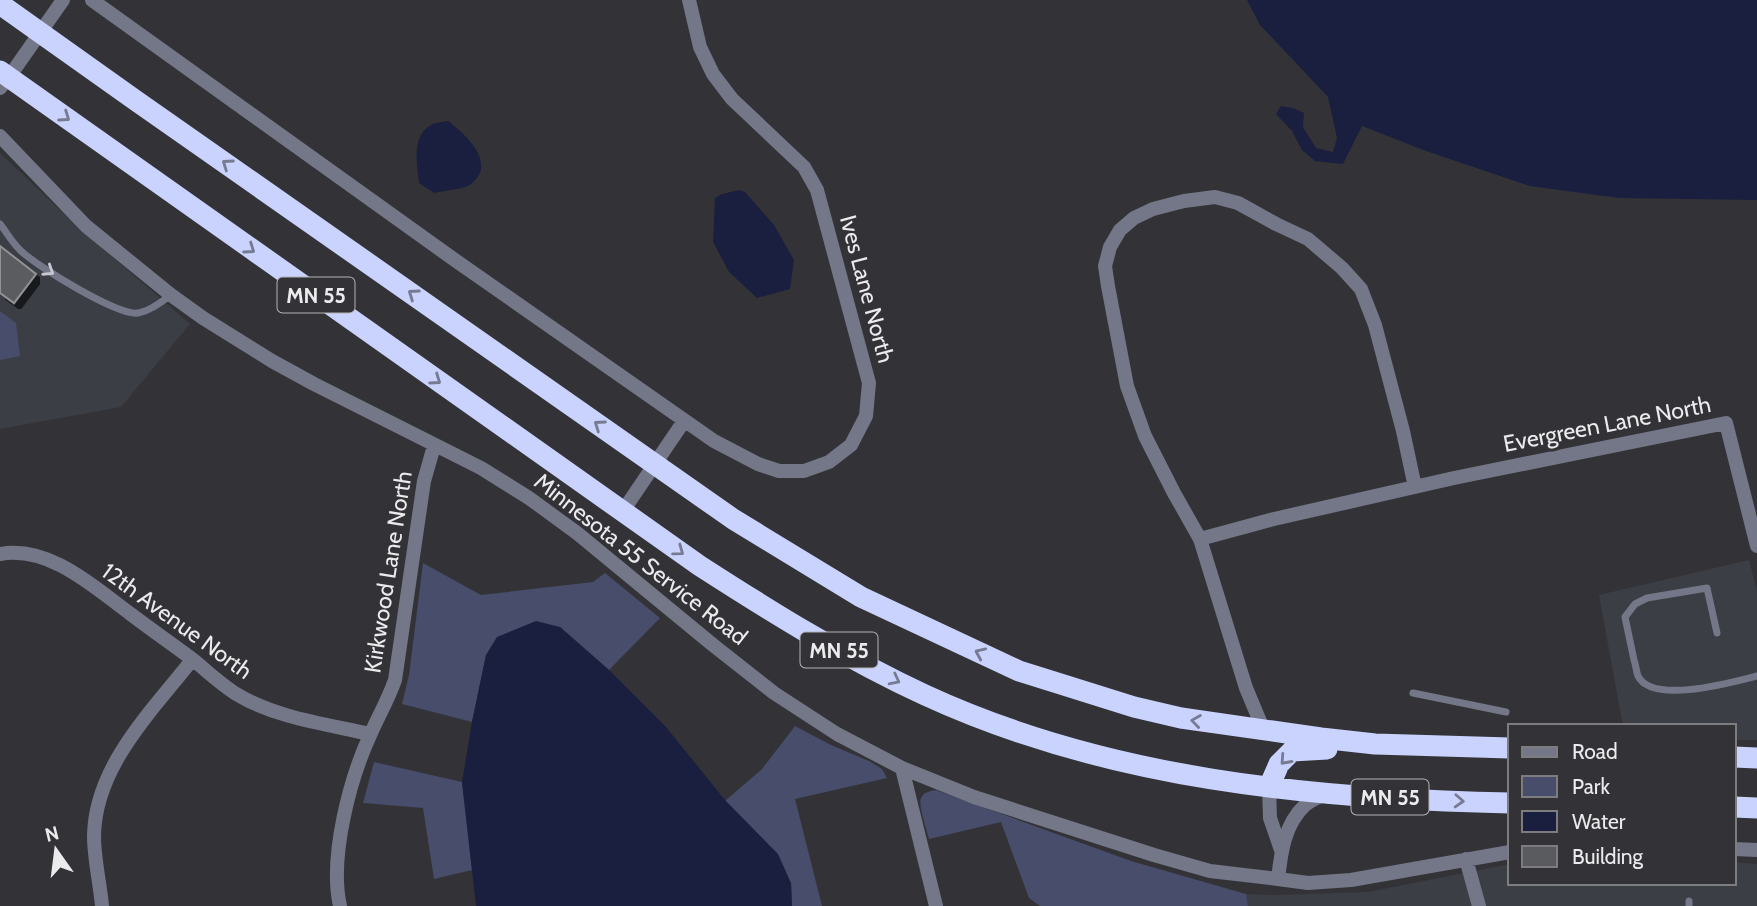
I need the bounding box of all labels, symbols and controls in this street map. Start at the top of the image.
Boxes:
one-way arrow [57,109,70,121]
one-way arrow [222,160,235,172]
street label: Ives Lane North [834,212,900,366]
one-way arrow [242,241,255,253]
one-way arrow [41,262,54,275]
road number: MN 55 [278,278,354,312]
one-way arrow [408,290,421,302]
one-way arrow [428,372,441,384]
street label: Evergreen Lane North [1501,390,1713,458]
one-way arrow [594,421,607,433]
street label: Minnesota 55 Service Road [529,467,753,651]
street label: Kirkwood Lane North [358,469,418,675]
one-way arrow [671,543,684,555]
street label: 12th Avenue North [96,557,258,685]
road number: MN 55 [800,632,878,668]
one-way arrow [974,647,987,661]
one-way arrow [888,672,900,686]
one-way arrow [1190,713,1202,728]
legend [1508,724,1736,885]
text: Road [1572,739,1618,764]
one-way arrow [1281,752,1293,765]
text: Park [1572,774,1610,799]
road number: MN 55 [1352,780,1428,814]
one-way arrow [1454,794,1465,809]
text: Water [1572,809,1626,834]
north arrow [21,815,91,885]
text: N [43,821,61,847]
text: Building [1572,844,1644,869]

